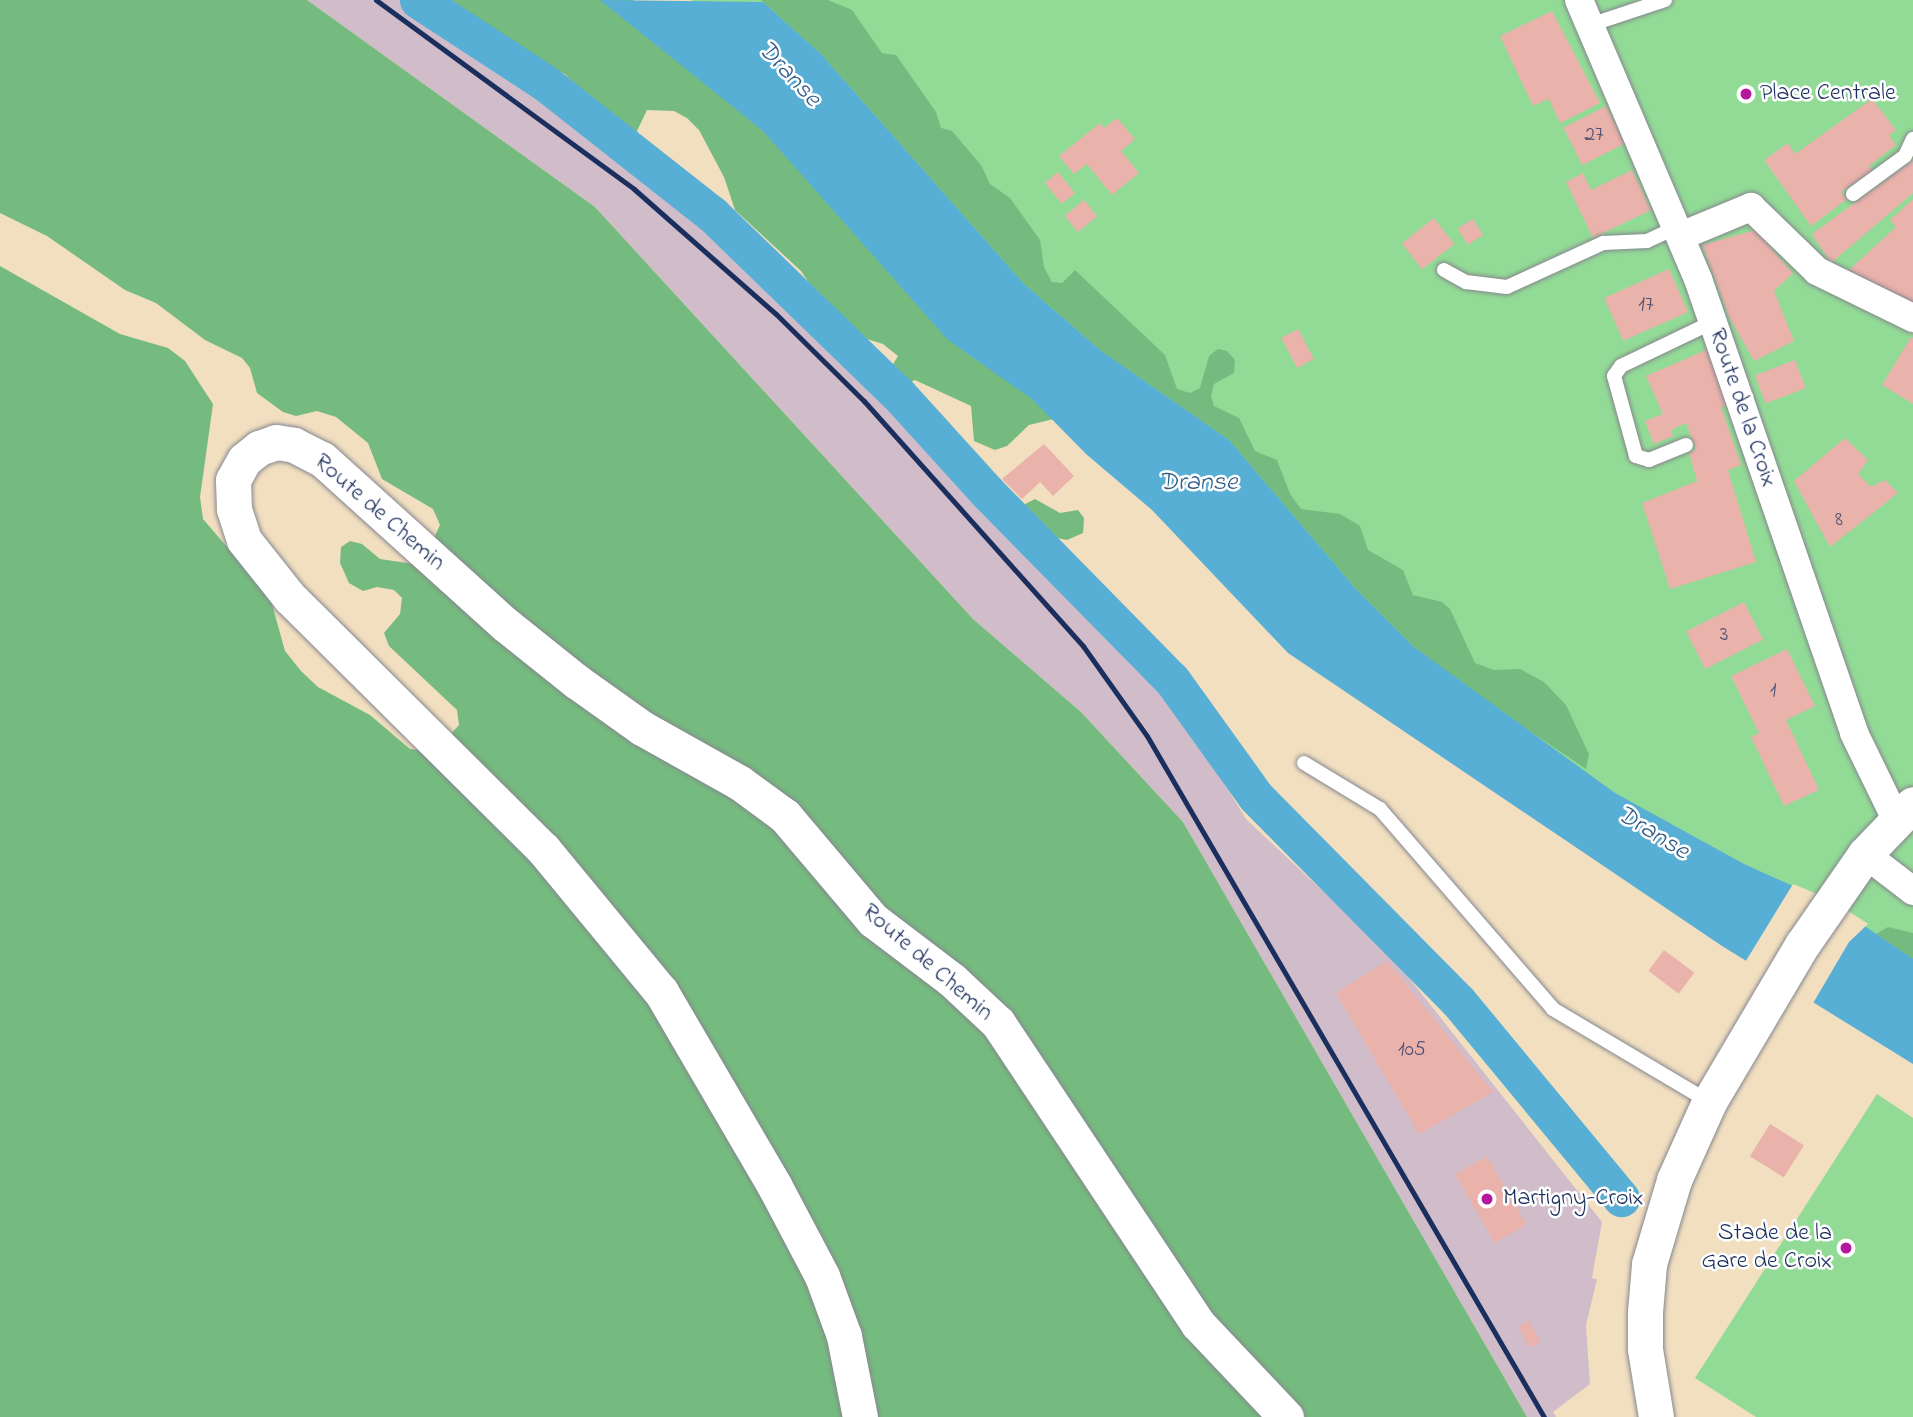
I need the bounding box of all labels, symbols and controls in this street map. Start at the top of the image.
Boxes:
water label: Dranse [750,36,826,114]
place label: Place Centrale [1760,80,1896,108]
marker: Place Centrale [1738,86,1754,102]
house number: 27 [1584,122,1604,148]
house number: 17 [1638,292,1654,318]
street label: Route de la Croix [1701,325,1783,491]
street label: Route de Chemin [307,448,451,578]
water label: Dranse [1159,468,1237,500]
house number: 8 [1835,507,1843,533]
house number: 3 [1720,622,1728,648]
house number: 1 [1770,678,1776,704]
water label: Dranse [1610,800,1694,868]
street label: Route de Chemin [855,898,999,1028]
house number: 105 [1398,1037,1426,1063]
place label: Martigny-Croix [1503,1185,1643,1213]
marker: Martigny-Croix [1477,1189,1497,1209]
place label: Stade de la Gare de Croix [1701,1220,1832,1276]
marker: Stade de la Gare de Croix [1838,1240,1854,1256]

